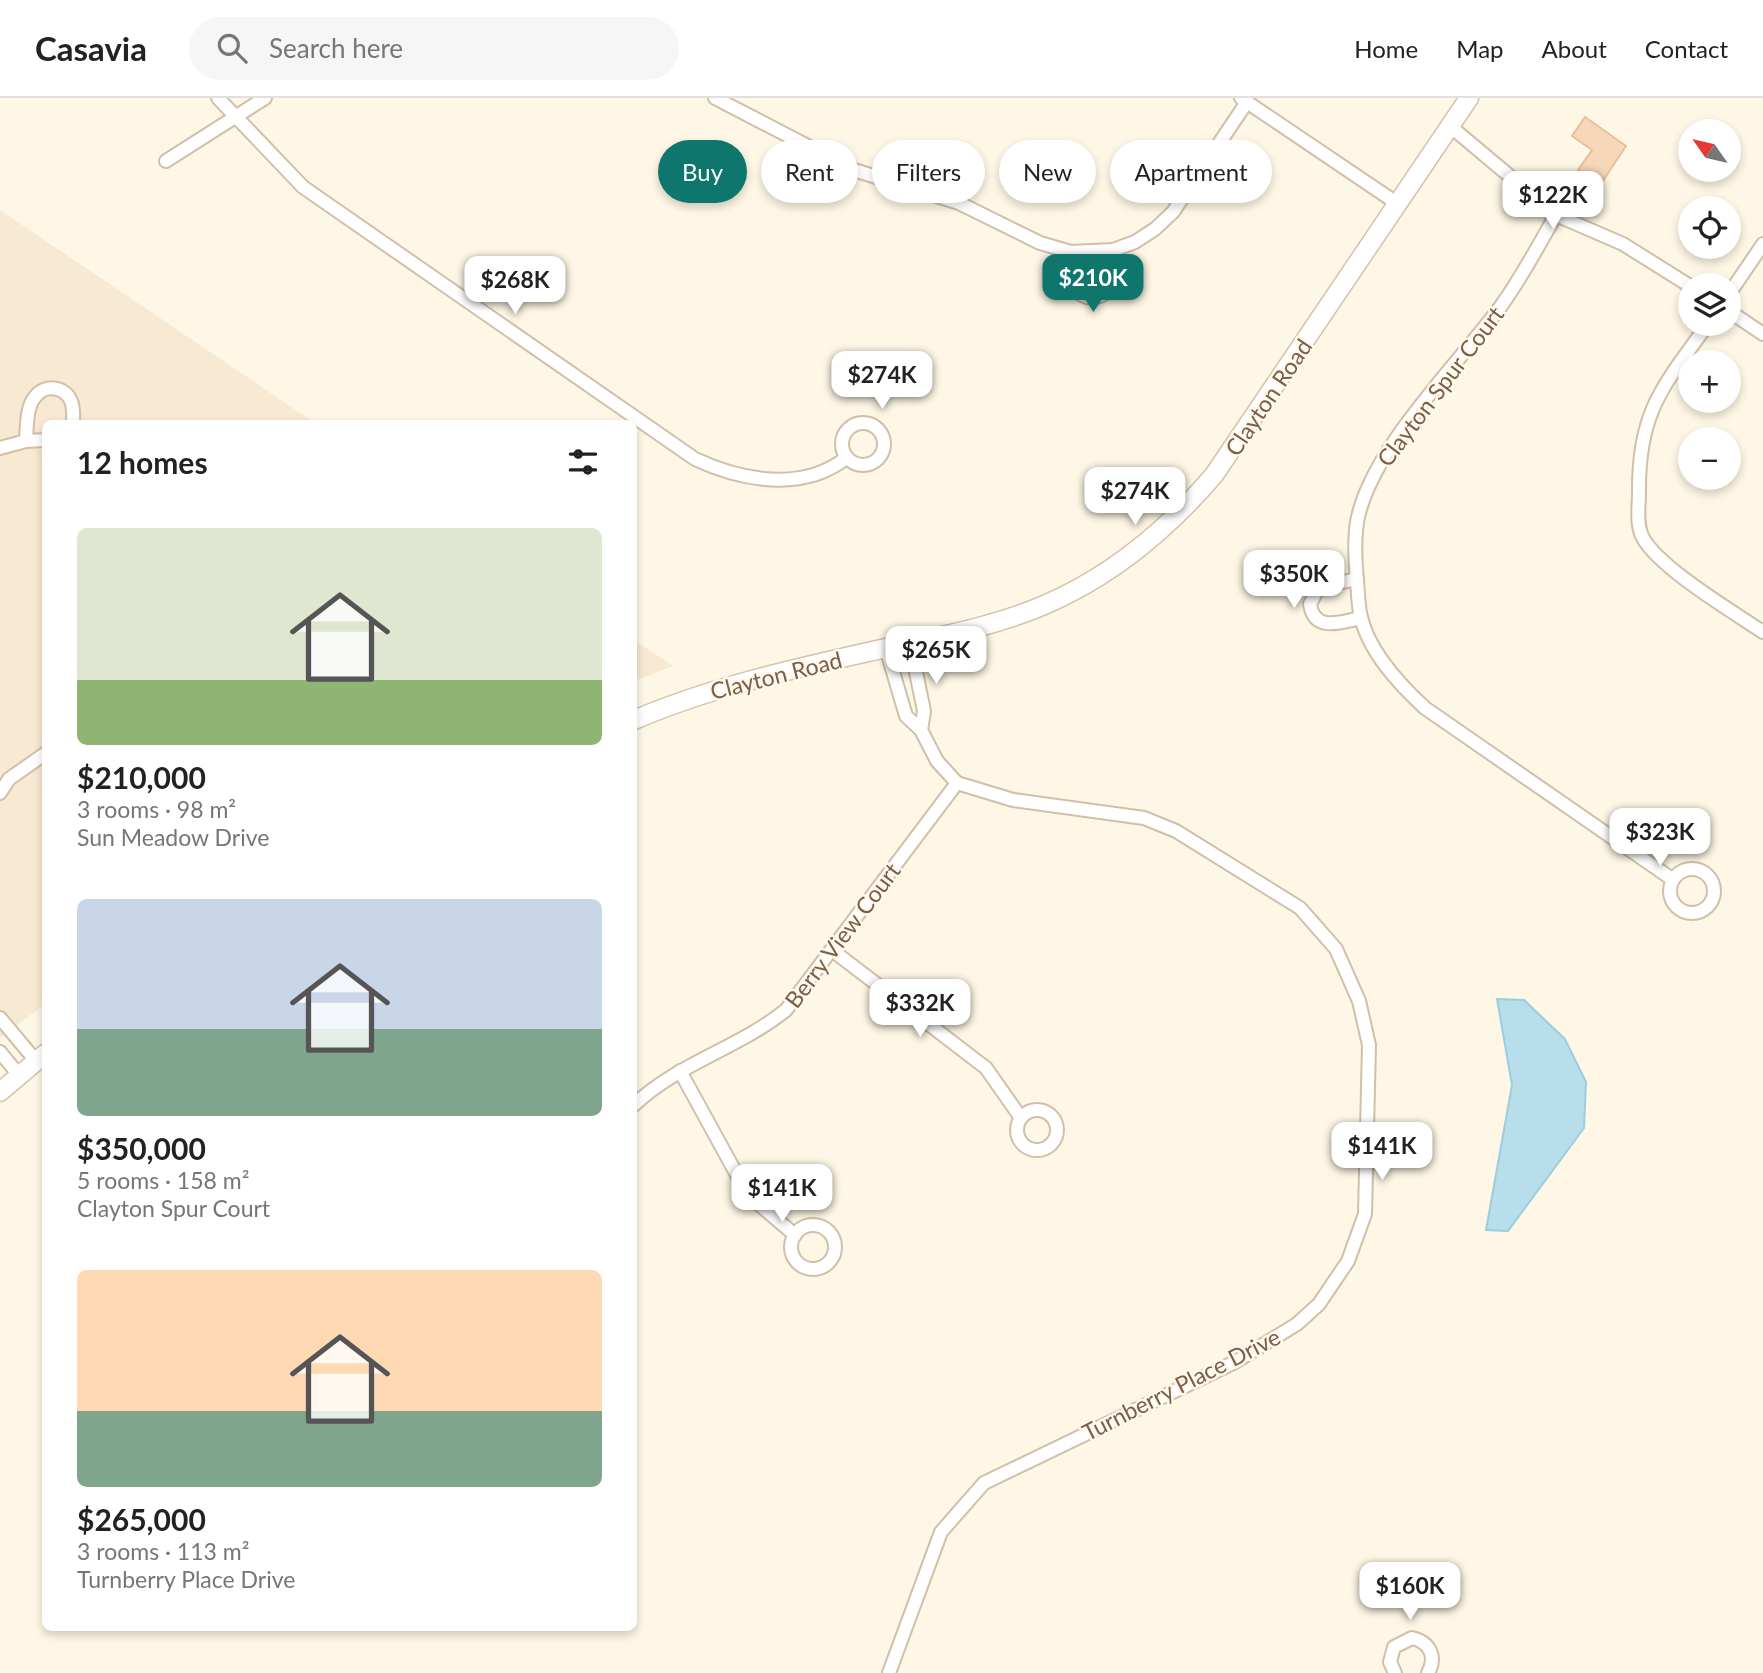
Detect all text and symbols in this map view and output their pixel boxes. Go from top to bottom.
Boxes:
search box [189,17,679,80]
text: Casavia [35,28,147,68]
icon: search [213,29,251,67]
text: Search here [269,32,403,64]
text: Home [1354,34,1418,63]
text: Map [1456,34,1504,63]
text: About [1542,34,1607,63]
text: Contact [1645,34,1728,63]
north arrow [1678,119,1741,182]
map controls [1678,119,1741,490]
chip: Buy [658,140,747,203]
chip: Rent [761,140,858,203]
chip: Filters [872,140,985,203]
chip: New [999,140,1096,203]
chip: Apartment [1110,140,1272,203]
pin: $122K [1504,172,1602,231]
text: $122K [1518,180,1588,208]
button: locate [1678,196,1741,259]
pin: $210K [1044,254,1142,314]
pin: $268K [466,256,564,316]
text: $210K [1058,263,1128,291]
text: $268K [480,265,550,293]
button: layers [1678,273,1741,336]
street label: Clayton Spur Court [1371,300,1510,472]
street label: Clayton Road [1219,333,1317,461]
button: + [1678,350,1741,413]
pin: $274K [833,352,931,411]
text: $274K [847,360,917,388]
button: − [1678,427,1741,490]
icon: filters [564,443,602,481]
text: 12 homes [77,444,208,480]
pin: $274K [1086,468,1184,527]
text: $274K [1100,476,1170,504]
pin: $350K [1245,550,1343,610]
text: $350K [1259,559,1329,587]
icon: home [277,574,403,700]
pin: $265K [887,626,985,686]
text: $265K [901,635,971,663]
street label: Clayton Road [707,645,845,705]
text: $210,000 [77,759,206,795]
text: 3 rooms · 98 m² [77,795,236,823]
pin: $323K [1611,808,1709,868]
text: $323K [1625,817,1695,845]
text: Sun Meadow Drive [77,823,269,851]
street label: Berry View Court [778,856,906,1013]
icon: home [277,945,403,1071]
pin: $332K [871,979,969,1039]
text: $332K [885,988,955,1016]
pin: $141K [1333,1122,1431,1182]
text: $350,000 [77,1130,206,1166]
text: $141K [1347,1131,1417,1159]
pin: $141K [733,1164,831,1224]
text: 5 rooms · 158 m² [77,1166,249,1194]
text: $141K [747,1173,817,1201]
text: Clayton Spur Court [77,1194,270,1222]
icon: home [277,1316,403,1442]
street label: Turnberry Place Drive [1077,1322,1285,1446]
text: $265,000 [77,1501,206,1537]
text: 3 rooms · 113 m² [77,1537,249,1565]
pin: $160K [1361,1562,1459,1622]
text: Turnberry Place Drive [77,1565,295,1593]
text: $160K [1375,1571,1445,1599]

